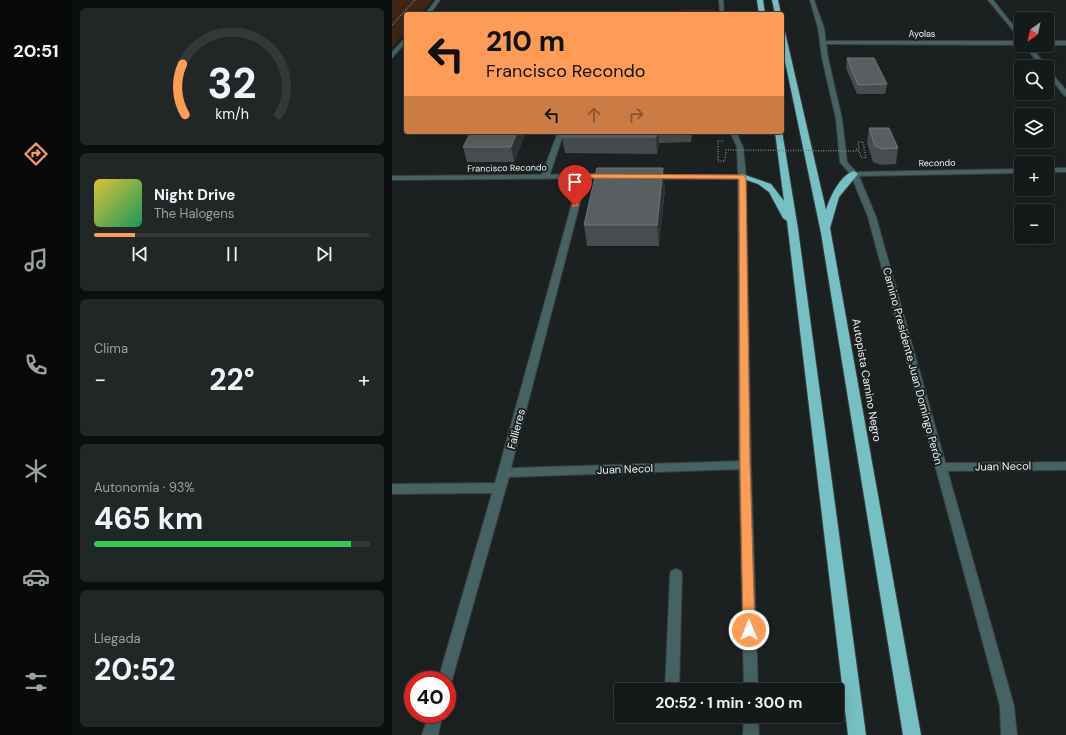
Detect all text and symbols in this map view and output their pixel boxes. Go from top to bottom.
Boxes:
north arrow [1014,12,1054,52]
map controls [1014,12,1054,244]
text: 210 m [486,23,565,60]
icon: left [420,28,472,80]
street label: Ayolas [909,28,936,40]
text: 20:51 [13,39,59,63]
text: 32 [207,57,257,111]
text: Francisco Recondo [486,59,645,83]
button: search [1014,60,1054,100]
text: km/h [215,104,249,122]
icon: left [541,104,563,126]
icon: ahead [583,104,605,126]
icon: right [625,104,647,126]
button: layers [1014,108,1054,148]
icon: directions [22,140,50,168]
button: + [1014,156,1054,196]
street label: Recondo [918,157,956,169]
street label: Francisco Recondo [467,161,547,175]
pin [558,165,592,206]
icon: arrive [564,171,586,193]
text: Night Drive [154,185,235,205]
button: − [1014,204,1054,244]
text: The Halogens [154,205,234,222]
icon: previous [129,243,151,265]
icon: pause [221,243,243,265]
icon: next [313,243,335,265]
icon: music [22,246,50,274]
street label: Camino Presidente Juan Domingo Perón [880,266,946,466]
street label: Autopista Camino Negro [849,317,885,443]
text: Clima [94,340,128,357]
icon: phone [22,351,50,379]
text: 22° [209,360,255,399]
text: − [94,365,106,394]
text: + [358,365,370,394]
street label: Fallieres [504,407,528,451]
icon: climate [22,457,50,485]
street label: Juan Necol [975,459,1031,473]
street label: Juan Necol [597,461,653,477]
text: Autonomía · 93% [94,479,194,496]
text: 465 km [94,499,203,538]
icon: car [22,563,50,591]
position arrow [728,609,770,651]
text: Llegada [94,630,141,647]
text: 20:52 [94,650,176,689]
icon: filters [22,668,50,696]
speed limit sign: 40 [404,671,456,723]
text: 20:52 · 1 min · 300 m [656,693,802,713]

